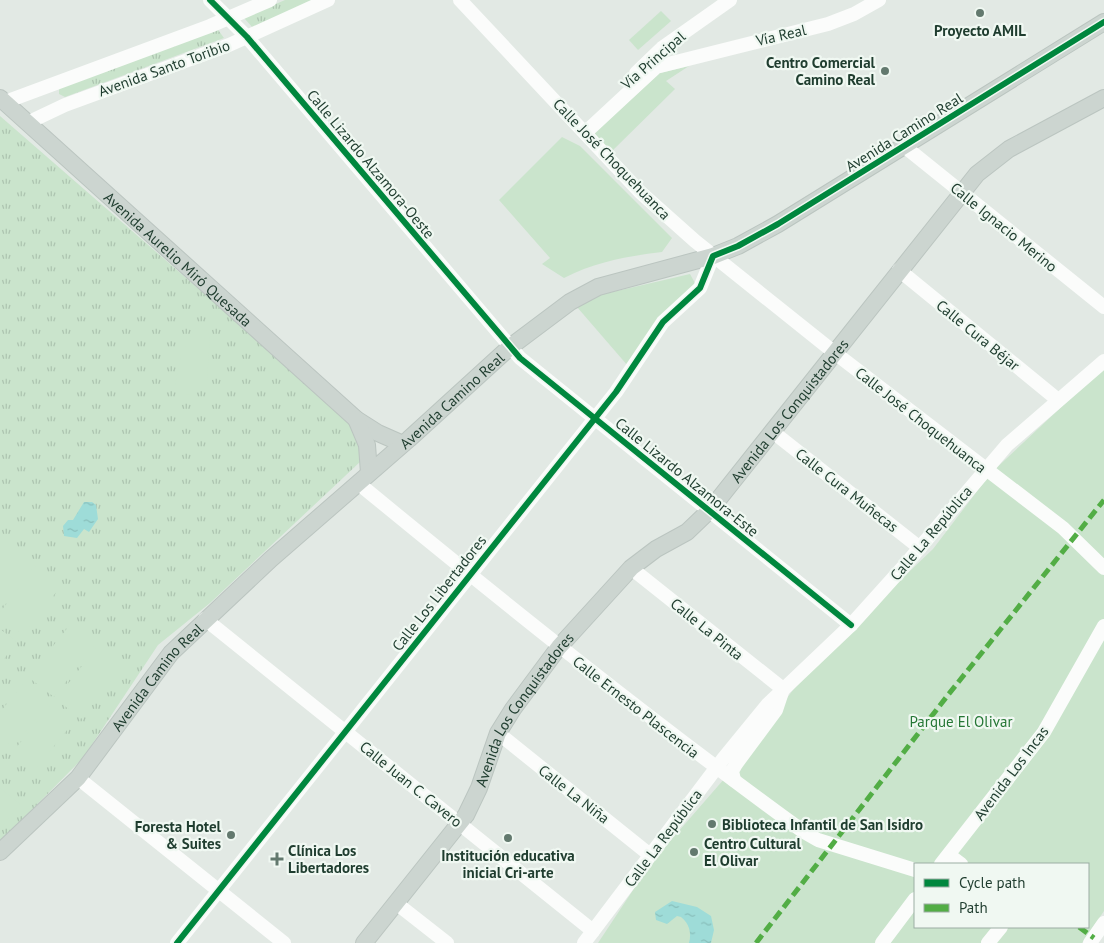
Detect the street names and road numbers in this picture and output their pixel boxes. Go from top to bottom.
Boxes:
street label: Vía Real [753,20,809,50]
street label: Vía Principal [616,26,690,94]
street label: Avenida Santo Toribio [96,35,232,101]
street label: Calle Lizardo Alzamora-Oeste [303,86,439,242]
street label: Avenida Camino Real [842,88,967,176]
street label: Calle José Choquehuanca [549,94,675,224]
street label: Calle Ignacio Merino [947,178,1061,276]
street label: Avenida Aurelio Miró Quesada [100,187,256,330]
street label: Calle Cura Béjar [932,296,1024,374]
street label: Avenida Los Conquistadores [726,335,852,486]
street label: Avenida Camino Real [395,347,508,453]
street label: Calle José Choquehuanca [852,363,990,477]
street label: Calle Lizardo Alzamora-Este [611,413,763,541]
street label: Calle Cura Muñecas [792,444,902,536]
street label: Calle La República [886,482,976,584]
street label: Calle Los Libertadores [388,531,490,655]
street label: Calle La Pinta [667,594,747,664]
street label: Avenida Camino Real [107,618,207,735]
street label: Avenida Los Conquistadores [471,628,577,789]
street label: Calle Ernesto Plascencia [569,652,703,762]
street label: Avenida Los Incas [969,722,1053,824]
street label: Calle Juan C. Cavero [356,737,466,831]
street label: Calle La Niña [535,760,613,828]
street label: Calle La República [620,785,706,891]

